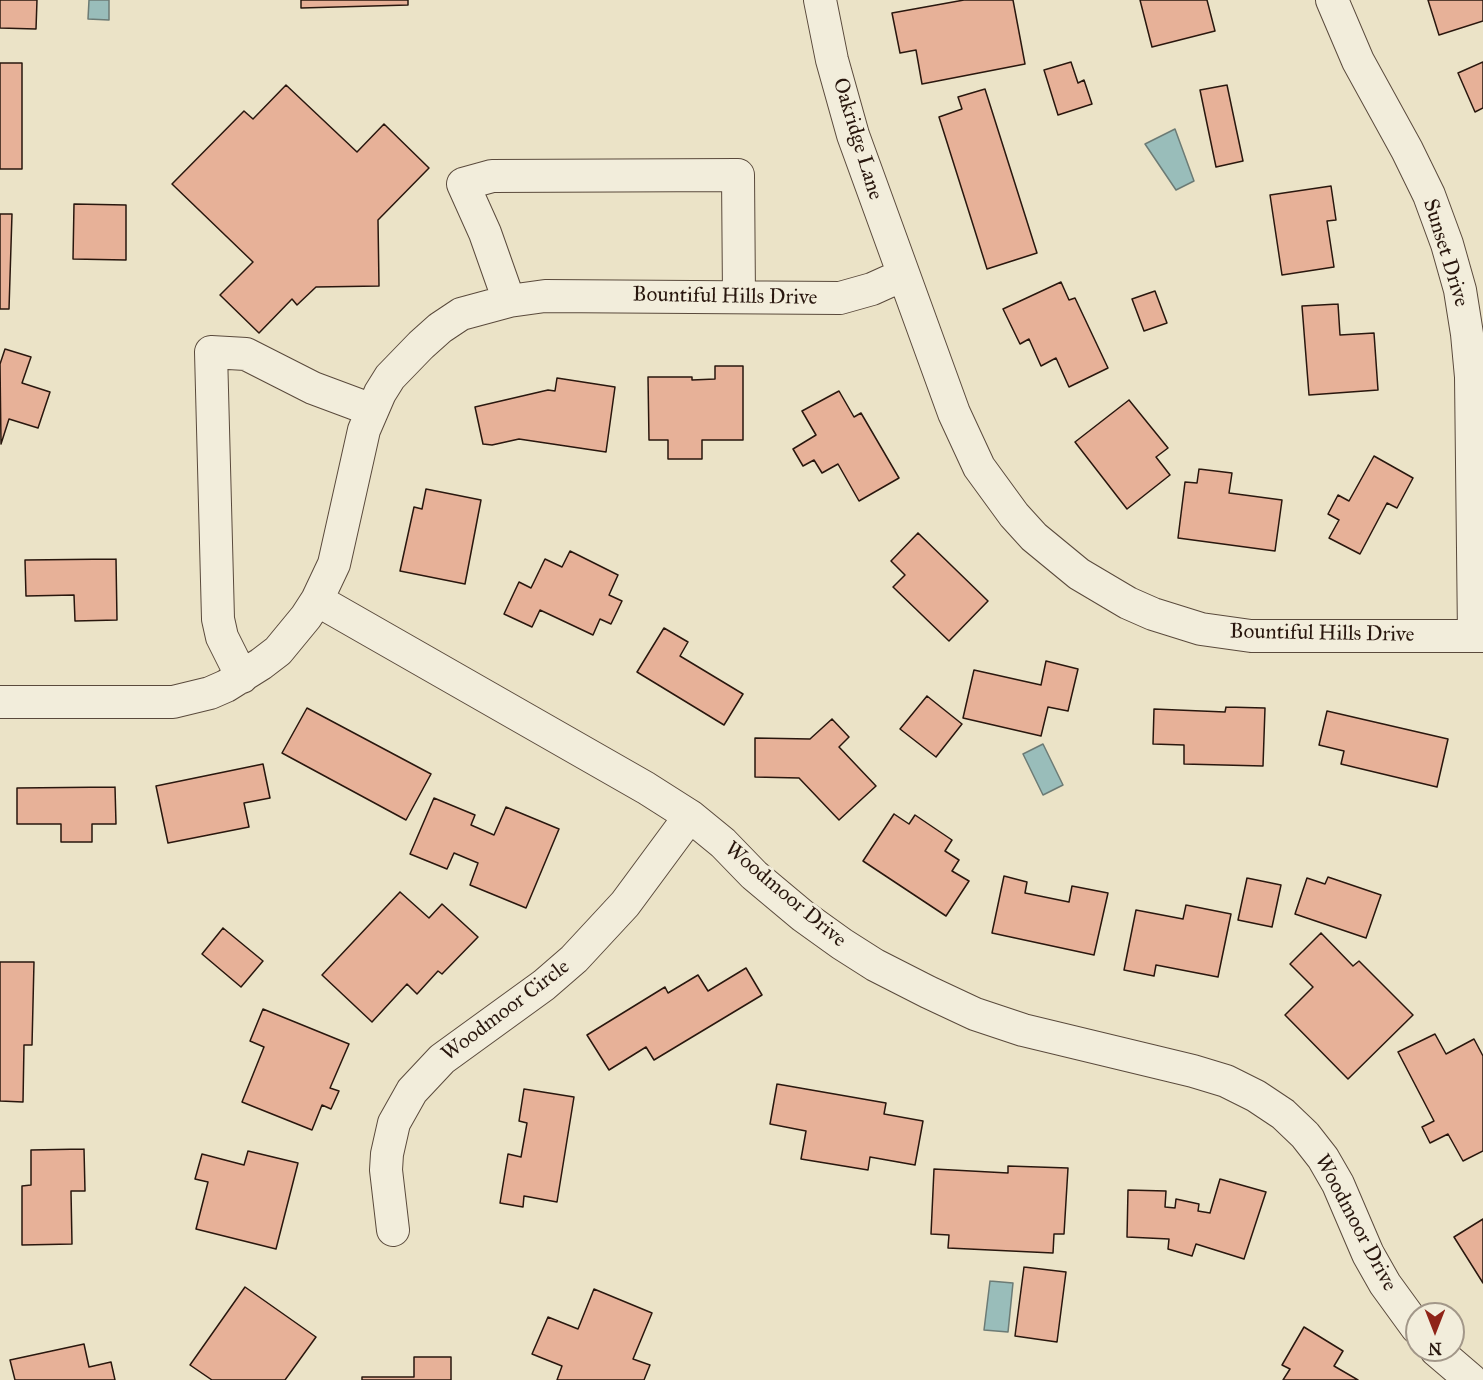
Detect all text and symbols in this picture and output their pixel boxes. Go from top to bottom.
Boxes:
street label: Oakridge Lane [826,75,888,203]
street label: Sunset Drive [1417,196,1473,310]
street label: Bountiful Hills Drive [632,283,818,311]
street label: Bountiful Hills Drive [1229,620,1415,648]
street label: Woodmoor Drive [719,837,851,953]
street label: Woodmoor Circle [437,955,575,1067]
street label: Woodmoor Drive [1308,1150,1402,1296]
north arrow [1405,1302,1465,1362]
text: N [1428,1339,1442,1358]

